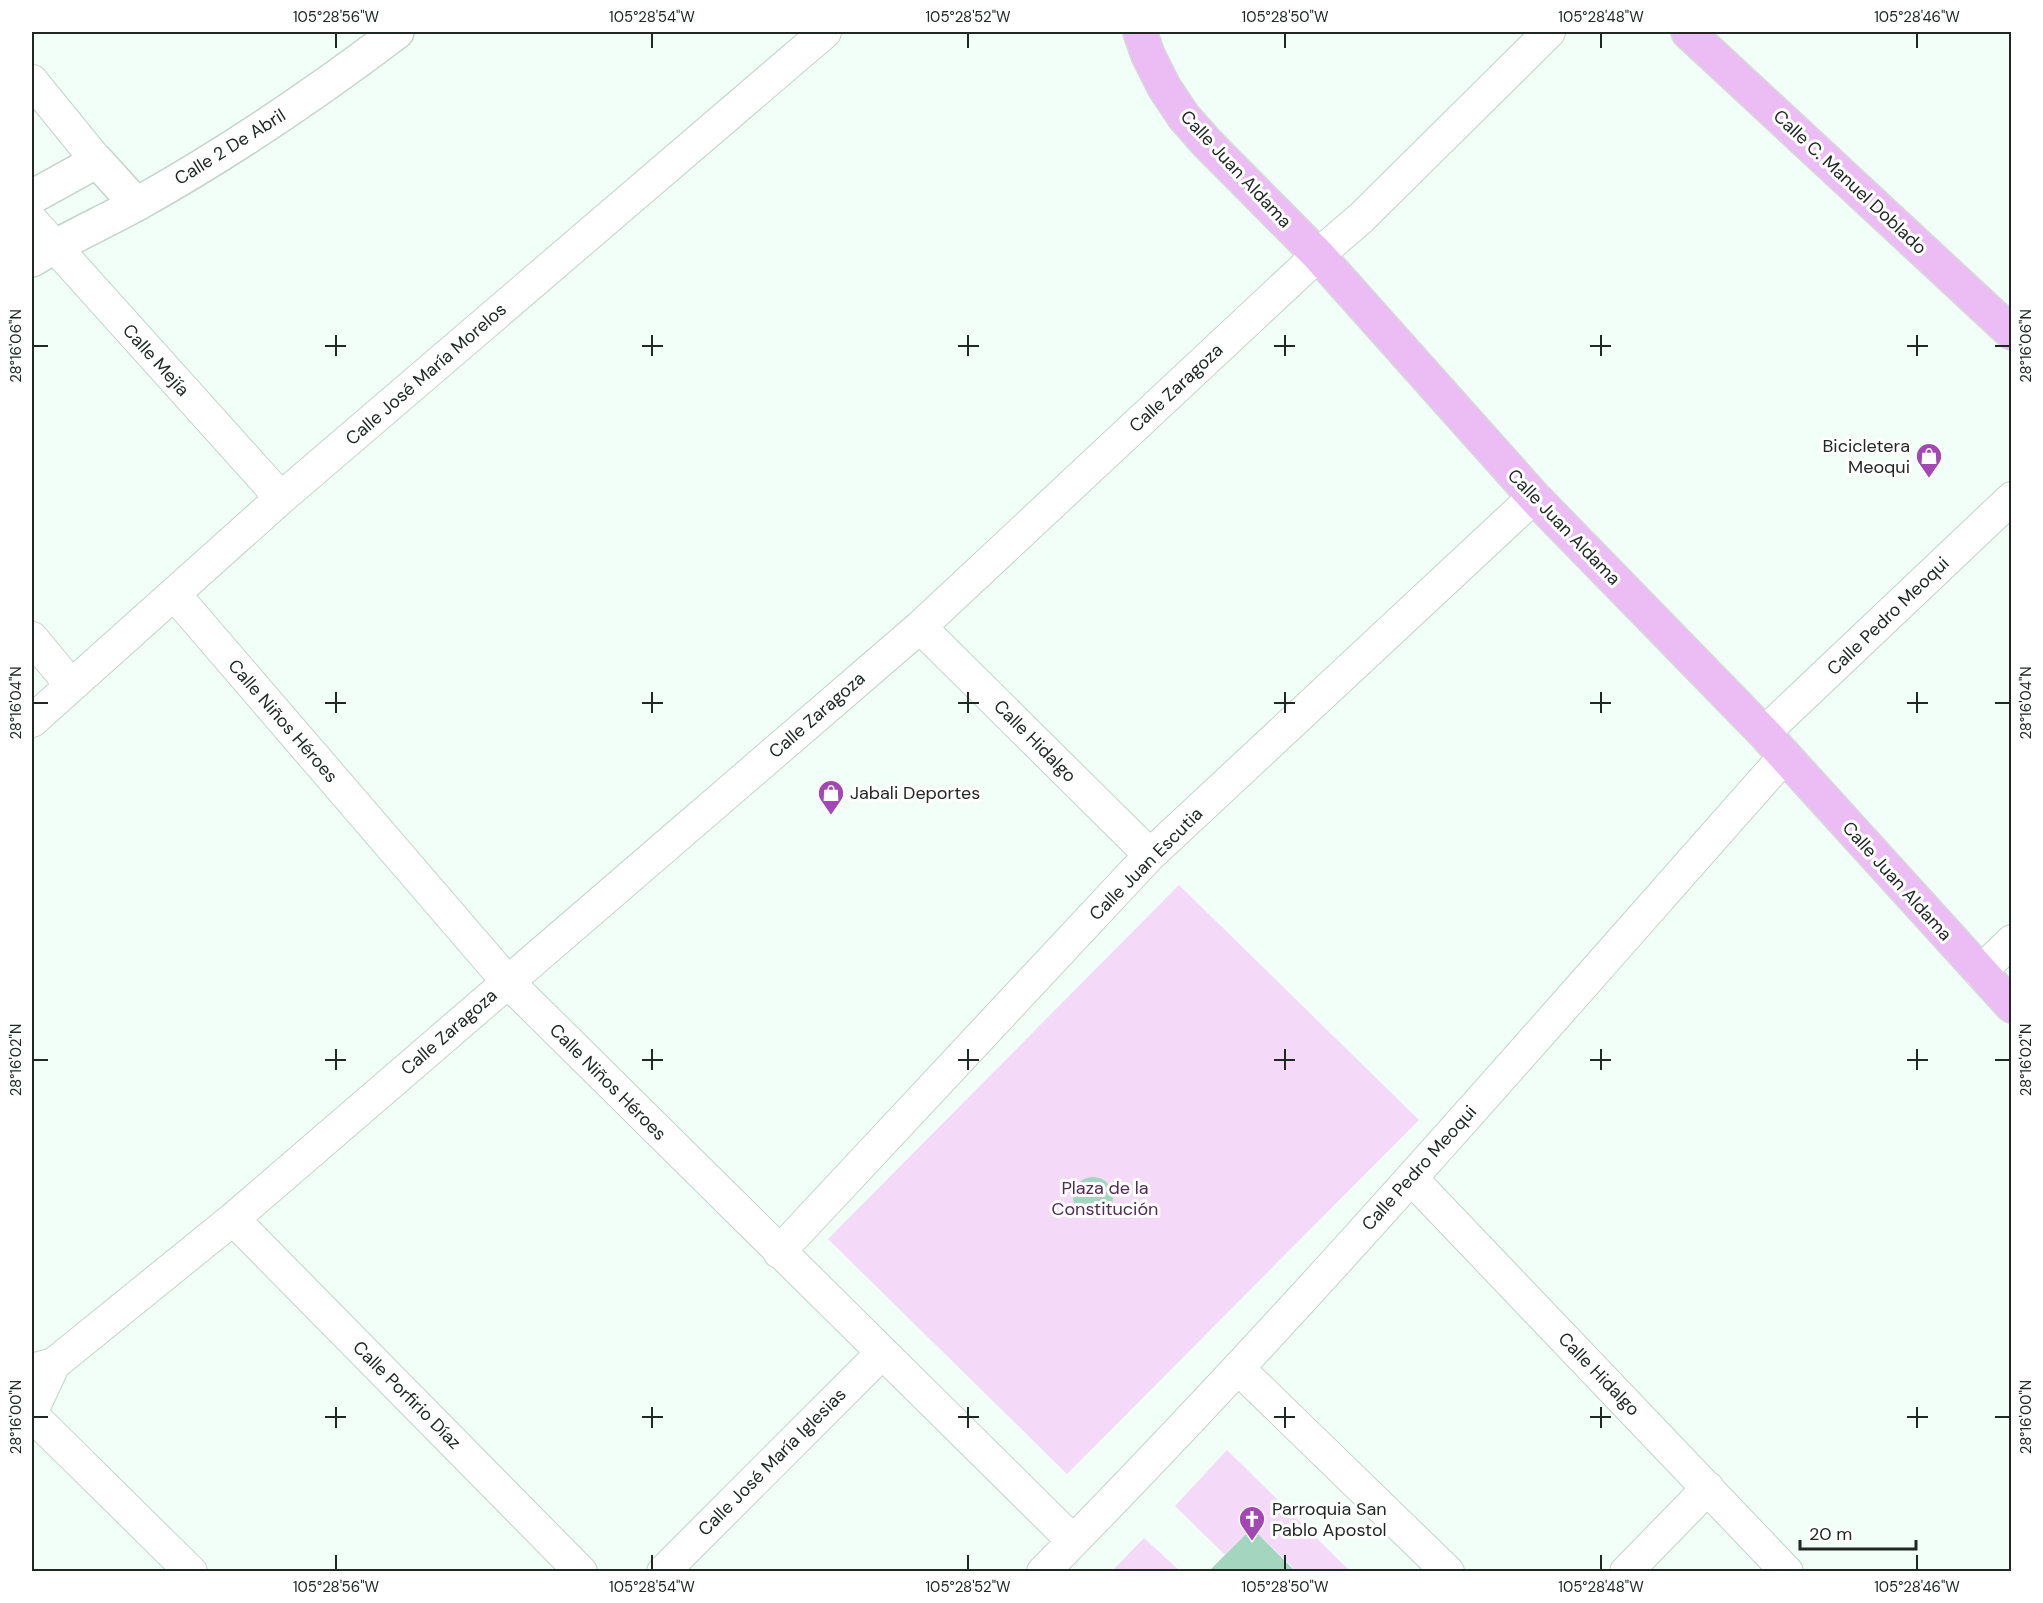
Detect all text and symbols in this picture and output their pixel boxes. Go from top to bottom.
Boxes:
text: 105°28'56"W [293,7,380,27]
text: 105°28'54"W [609,7,695,27]
text: 105°28'52"W [925,7,1011,27]
text: 105°28'50"W [1242,7,1329,27]
text: 105°28'48"W [1558,7,1644,27]
text: 105°28'46"W [1874,7,1960,27]
street label: Calle 2 De Abril [170,103,290,191]
street label: Calle C. Manuel Doblado [1768,104,1932,260]
street label: Calle Juan Aldama [1175,105,1297,233]
street label: Calle José María Morelos [340,297,512,451]
text: 28°16'06"N [6,309,26,383]
text: 28°16'06"N [2016,309,2036,383]
street label: Calle Mejía [117,319,195,401]
street label: Calle Zaragoza [1124,338,1228,438]
place label: Bicicletera Meoqui [1823,434,1910,479]
shop icon: Bicicletera Meoqui [1914,441,1944,479]
street label: Calle Juan Aldama [1502,464,1626,590]
street label: Calle Pedro Meoqui [1822,551,1954,681]
street label: Calle Niños Héroes [223,654,343,788]
text: 28°16'04"N [6,666,26,740]
text: 28°16'04"N [2016,666,2036,740]
street label: Calle Zaragoza [764,667,870,763]
street label: Calle Hidalgo [988,694,1082,788]
shop icon: Jabali Deportes [816,778,846,816]
place label: Jabali Deportes [850,781,980,805]
street label: Calle Juan Escutia [1084,802,1208,926]
street label: Calle Juan Aldama [1837,816,1957,946]
street label: Calle Zaragoza [396,984,502,1080]
street label: Calle Niños Héroes [544,1018,672,1146]
text: 28°16'02"N [6,1024,26,1096]
text: 28°16'02"N [2016,1024,2036,1096]
street label: Calle Pedro Meoqui [1356,1100,1482,1236]
park label: Plaza de la Constitución [1052,1176,1158,1221]
street label: Calle Hidalgo [1553,1327,1645,1421]
street label: Calle Porfirio Díaz [348,1336,466,1454]
text: 28°16'00"N [6,1380,26,1454]
text: 28°16'00"N [2016,1380,2036,1454]
street label: Calle José María Iglesias [693,1383,851,1541]
place label: Parroquia San Pablo Apostol [1272,1497,1387,1542]
church icon: Parroquia San Pablo Apostol [1237,1504,1267,1542]
scale bar [1800,1513,1916,1551]
text: 20 m [1809,1522,1852,1546]
text: 105°28'56"W [293,1577,380,1597]
text: 105°28'54"W [609,1577,695,1597]
text: 105°28'52"W [925,1577,1011,1597]
text: 105°28'50"W [1242,1577,1329,1597]
text: 105°28'48"W [1558,1577,1644,1597]
text: 105°28'46"W [1874,1577,1960,1597]

